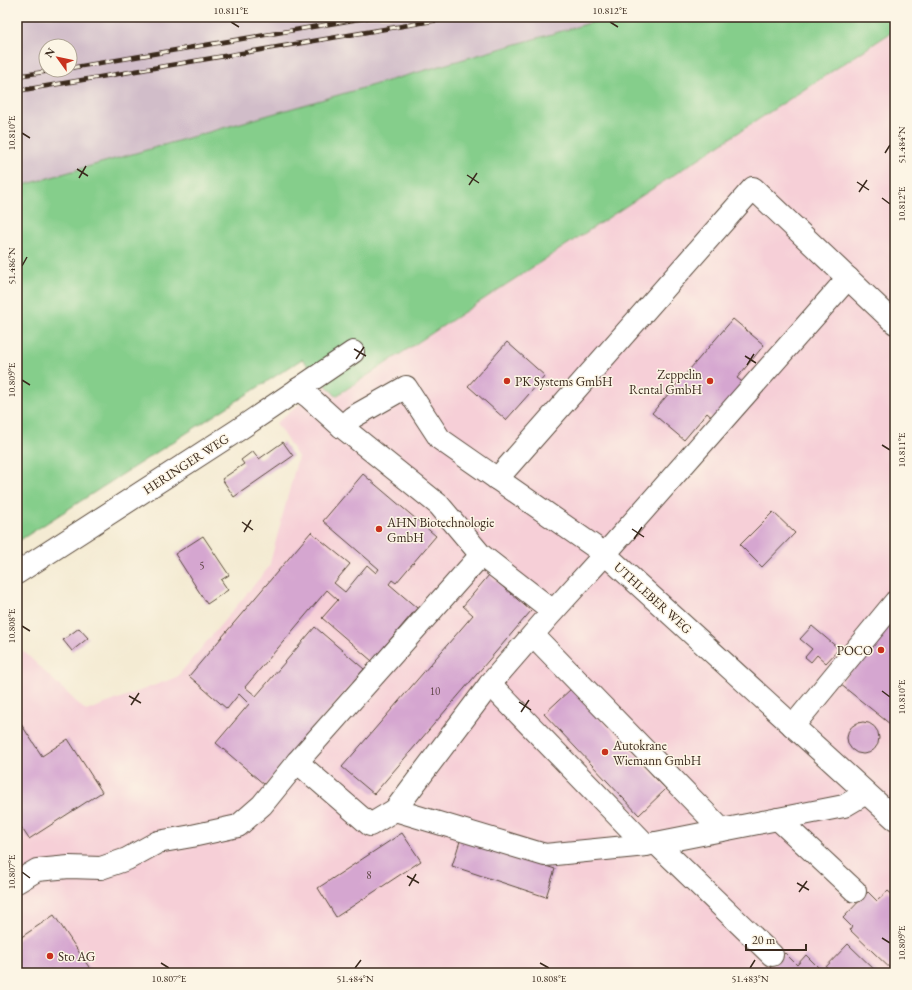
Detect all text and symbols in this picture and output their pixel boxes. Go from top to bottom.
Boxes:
text: 10.811°E [214,4,249,17]
text: 10.812°E [593,4,628,17]
north arrow [38,38,78,78]
text: N [41,45,58,60]
text: 10.810°E [5,115,18,150]
text: 51.484°N [895,126,908,164]
text: 10.812°E [895,186,908,221]
text: 51.486°N [5,247,18,285]
text: 10.809°E [5,362,18,397]
place label: Zeppelin Rental GmbH [629,366,702,398]
place label: PK Systems GmbH [515,373,613,390]
marker: PK Systems GmbH [502,376,512,386]
marker: Zeppelin Rental GmbH [705,376,715,386]
street label: HERINGER WEG [140,430,233,498]
text: 10.811°E [895,432,908,467]
place label: AHN Biotechnologie GmbH [386,514,494,546]
marker: AHN Biotechnologie GmbH [374,524,384,534]
house number: 5 [199,558,205,572]
street label: UTHLEBER WEG [610,558,696,638]
text: 10.808°E [5,608,18,643]
place label: POCO [837,642,873,659]
marker: POCO [876,645,886,655]
text: 10.810°E [895,679,908,714]
house number: 10 [430,684,440,698]
place label: Autokrane Wiemann GmbH [612,737,702,769]
marker: Autokrane Wiemann GmbH [600,747,610,757]
text: 10.807°E [5,854,18,889]
house number: 8 [366,868,372,882]
text: 10.809°E [895,925,908,960]
scale bar [746,926,806,952]
text: 20 m [752,932,776,948]
place label: Sto AG [58,948,96,965]
marker: Sto AG [45,951,55,961]
text: 10.807°E [152,972,187,985]
text: 51.484°N [336,972,374,985]
text: 10.808°E [532,972,567,985]
text: 51.483°N [731,972,769,985]

